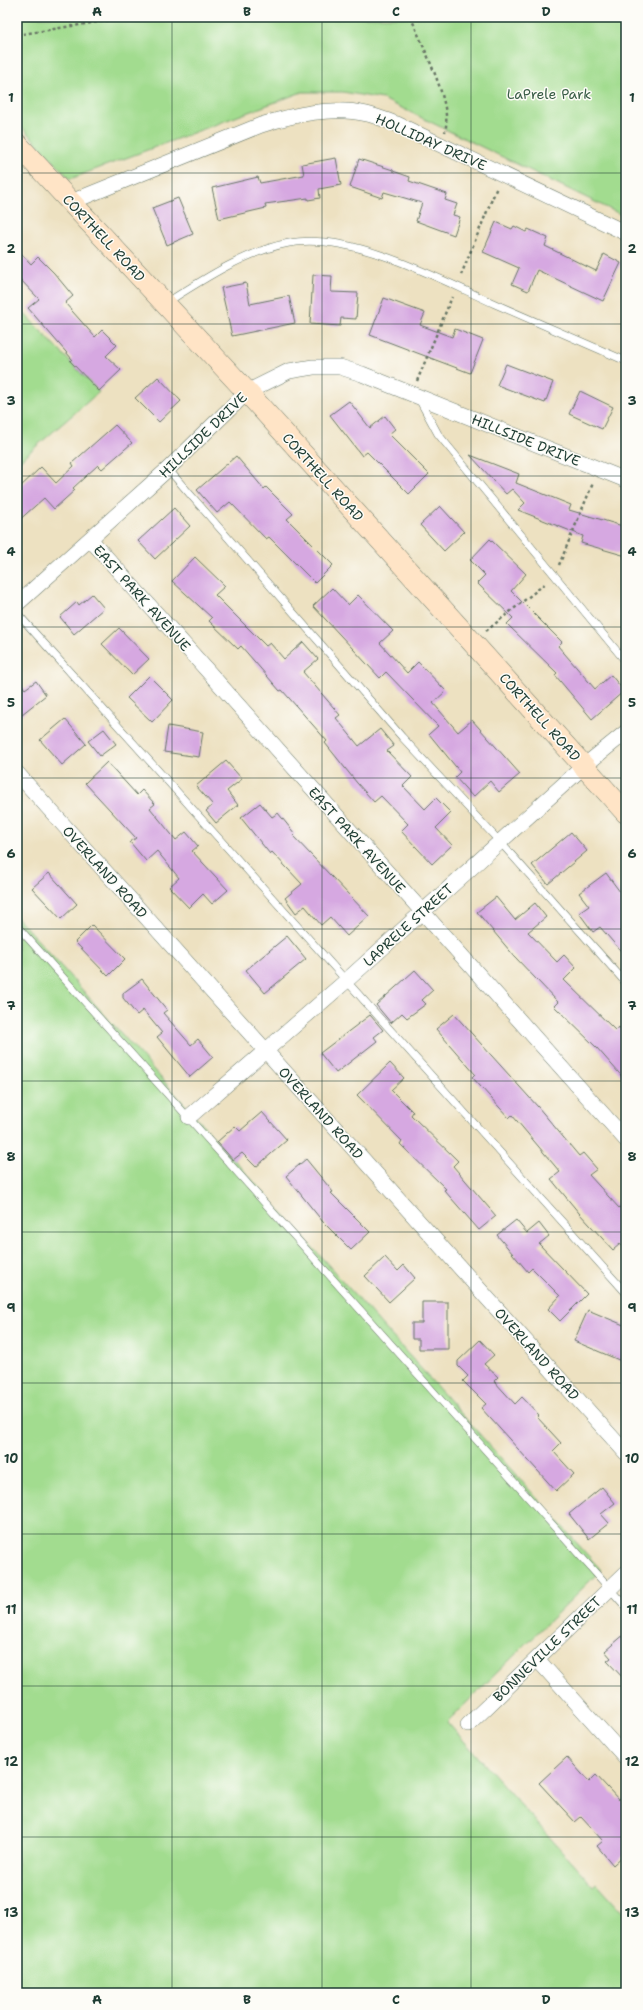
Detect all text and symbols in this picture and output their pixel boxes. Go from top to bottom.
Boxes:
text: A [92,3,102,20]
text: B [243,3,251,20]
text: C [392,3,400,20]
text: D [541,3,551,20]
park label: LaPrele Park [507,85,591,103]
text: 1 [8,89,14,106]
text: 1 [629,89,635,106]
street label: HOLLIDAY DRIVE [373,109,490,175]
street label: CORTHELL ROAD [59,191,149,285]
text: 2 [6,240,16,257]
text: 2 [627,240,637,257]
street label: HILLSIDE DRIVE [155,388,251,482]
text: 3 [6,392,16,409]
text: 3 [627,392,637,409]
street label: HILLSIDE DRIVE [469,410,583,470]
street label: CORTHELL ROAD [278,429,368,525]
street label: EAST PARK AVENUE [89,541,195,655]
text: 4 [6,543,16,560]
text: 4 [627,543,637,560]
street label: CORTHELL ROAD [495,669,585,765]
text: 5 [7,694,15,711]
text: 5 [628,694,636,711]
street label: EAST PARK AVENUE [304,783,410,897]
street label: OVERLAND ROAD [59,822,151,922]
text: 6 [6,845,16,862]
text: 6 [627,845,637,862]
street label: LAPRELE STREET [359,879,457,970]
text: 7 [6,997,16,1014]
text: 7 [627,997,637,1014]
street label: OVERLAND ROAD [275,1063,367,1163]
text: 8 [6,1148,16,1165]
text: 8 [627,1148,637,1165]
text: 9 [6,1299,16,1316]
text: 9 [627,1299,637,1316]
street label: OVERLAND ROAD [491,1304,583,1404]
text: 10 [4,1450,18,1467]
text: 10 [625,1450,639,1467]
street label: BONNEVILLE STREET [489,1592,605,1706]
text: 11 [5,1601,17,1618]
text: 11 [626,1601,638,1618]
text: 12 [4,1753,18,1770]
text: 12 [625,1753,639,1770]
text: 13 [4,1904,18,1921]
text: 13 [625,1904,639,1921]
text: A [92,1991,102,2008]
text: B [243,1991,251,2008]
text: C [392,1991,400,2008]
text: D [541,1991,551,2008]

